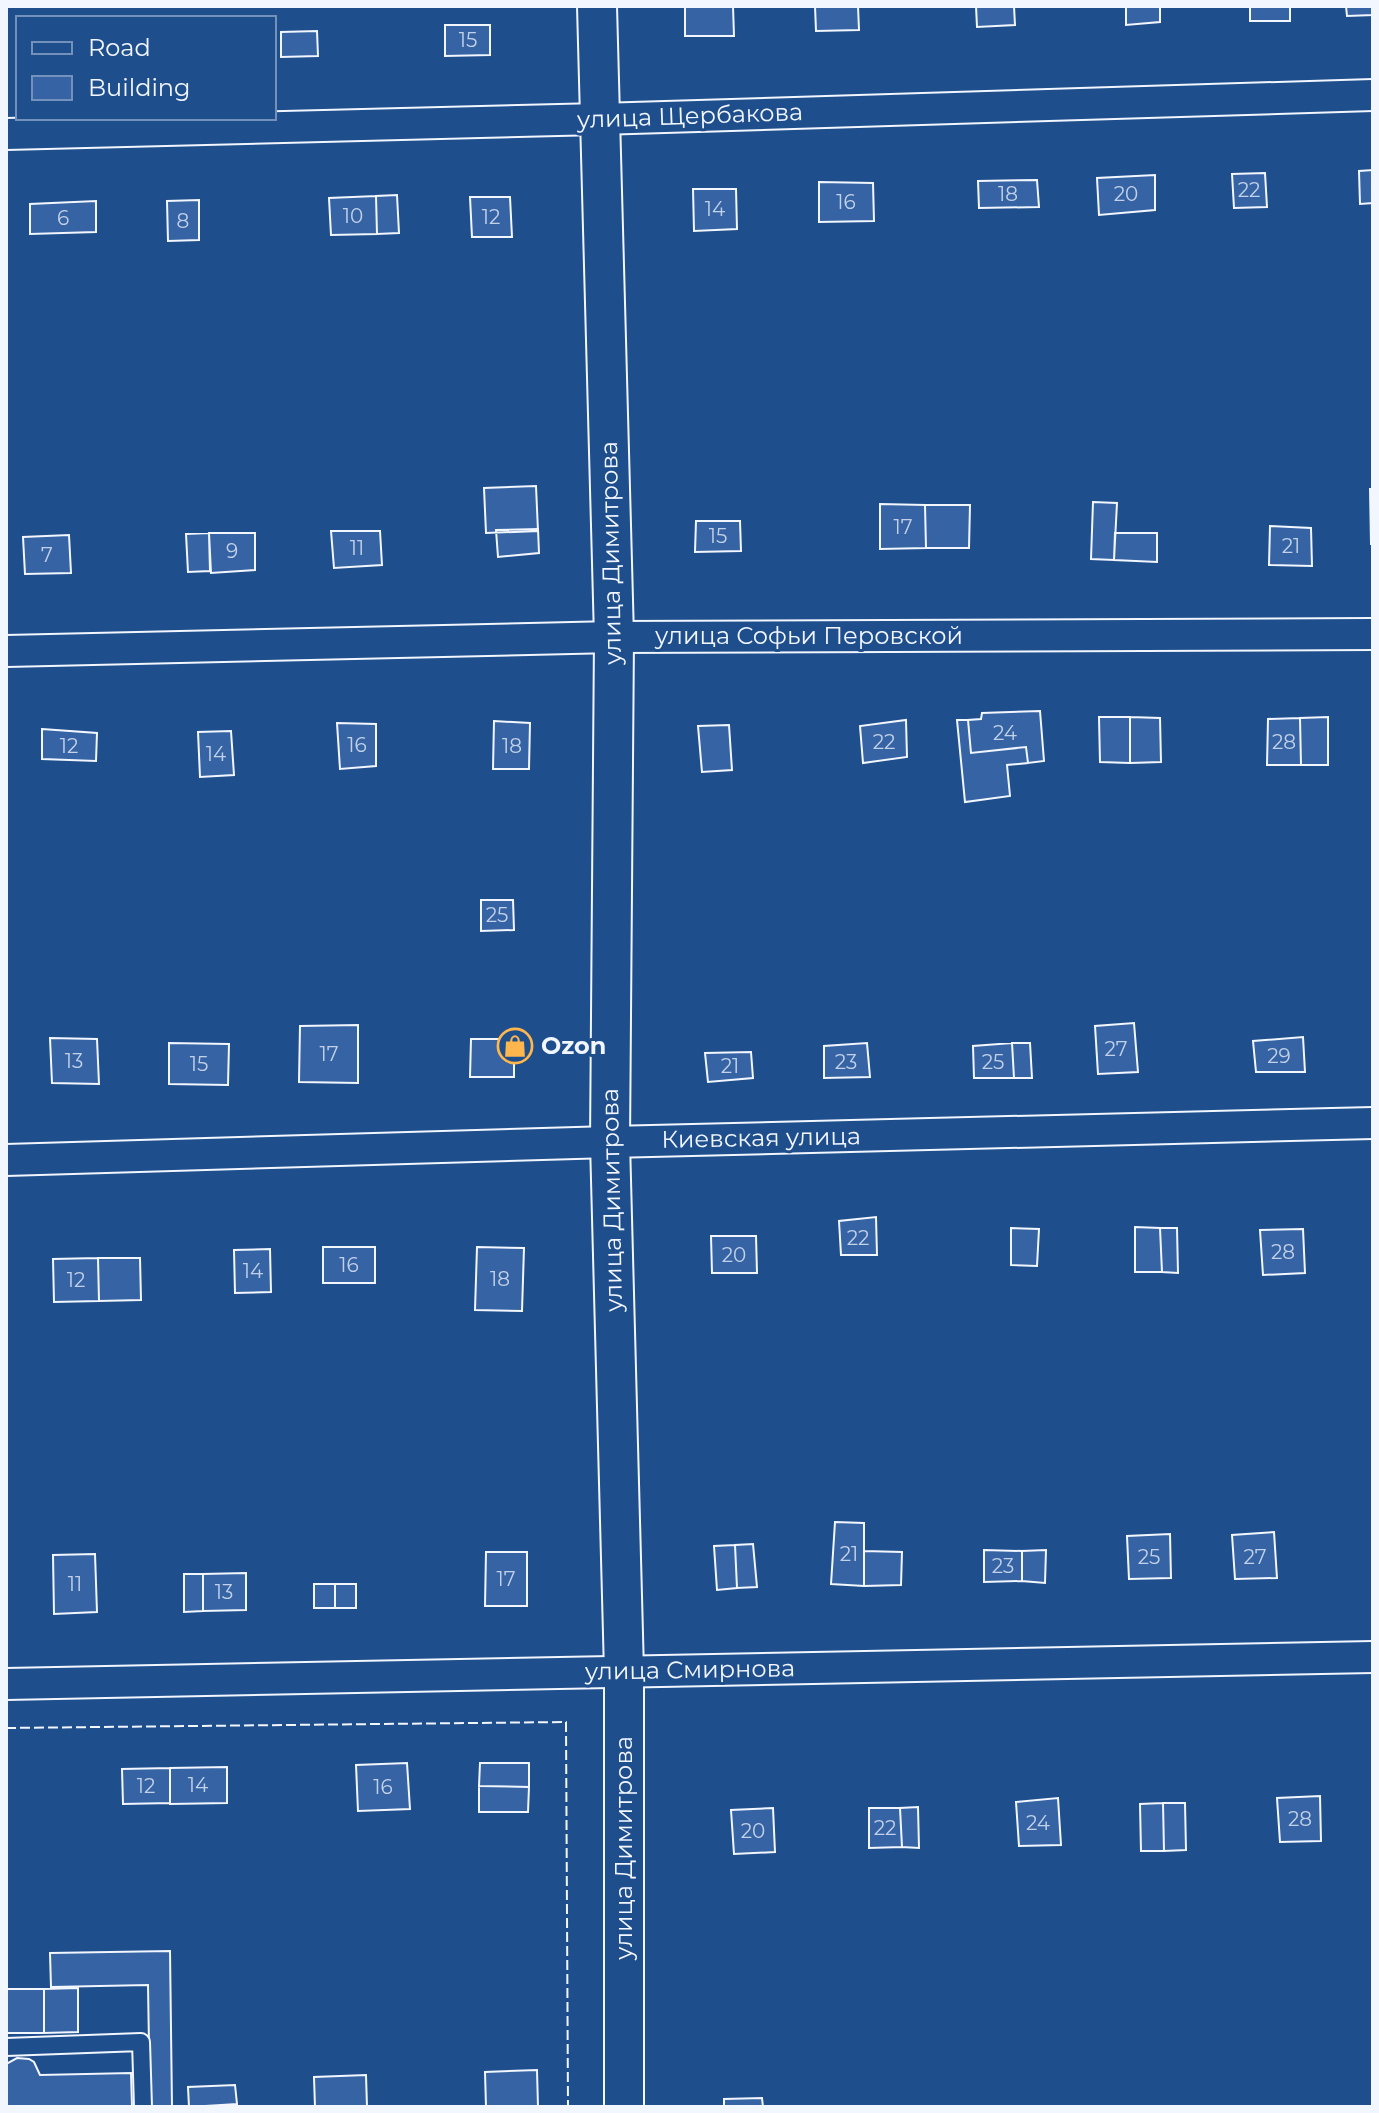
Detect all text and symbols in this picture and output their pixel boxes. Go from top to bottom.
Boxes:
legend [16,16,276,120]
house number: 15 [459,28,477,52]
text: Road [88,33,151,62]
text: Building [88,73,191,102]
street label: улица Щербакова [576,97,803,134]
house number: 22 [1238,178,1260,202]
house number: 18 [998,182,1018,206]
house number: 20 [1114,182,1138,206]
house number: 16 [836,190,856,214]
house number: 14 [705,197,725,221]
house number: 10 [343,204,363,228]
house number: 12 [482,205,500,229]
house number: 6 [57,206,69,230]
house number: 8 [177,209,189,233]
street label: улица Димитрова [594,441,627,666]
house number: 17 [894,515,913,539]
house number: 15 [709,524,727,548]
house number: 21 [1282,534,1300,558]
house number: 11 [350,536,364,560]
house number: 9 [226,539,238,563]
house number: 7 [41,543,53,567]
street label: улица Софьи Перовской [654,621,963,650]
house number: 24 [993,721,1017,745]
house number: 22 [873,730,895,754]
house number: 28 [1272,730,1296,754]
house number: 16 [347,733,367,757]
house number: 12 [60,734,78,758]
house number: 18 [502,734,522,758]
house number: 14 [206,742,226,766]
house number: 25 [486,903,508,927]
shop icon: Ozon [496,1027,534,1065]
place label: Ozon [541,1031,606,1060]
house number: 27 [1104,1037,1128,1061]
house number: 17 [320,1042,339,1066]
house number: 29 [1267,1044,1291,1068]
house number: 13 [65,1049,83,1073]
house number: 23 [835,1050,857,1074]
house number: 25 [982,1050,1004,1074]
house number: 15 [190,1052,208,1076]
house number: 21 [721,1054,739,1078]
street label: улица Димитрова [595,1088,628,1313]
street label: Киевская улица [661,1121,861,1154]
house number: 22 [847,1226,869,1250]
house number: 28 [1271,1240,1295,1264]
house number: 20 [722,1243,746,1267]
house number: 16 [339,1253,359,1277]
house number: 14 [243,1259,263,1283]
house number: 18 [490,1267,510,1291]
house number: 12 [67,1268,85,1292]
house number: 21 [840,1542,858,1566]
house number: 25 [1138,1545,1160,1569]
house number: 27 [1243,1545,1267,1569]
house number: 23 [992,1554,1014,1578]
house number: 17 [497,1567,516,1591]
house number: 11 [68,1572,82,1596]
house number: 13 [215,1580,233,1604]
street label: улица Смирнова [584,1653,795,1686]
street label: улица Димитрова [609,1736,638,1961]
house number: 14 [188,1773,208,1797]
house number: 12 [137,1774,155,1798]
house number: 16 [373,1775,393,1799]
house number: 28 [1288,1807,1312,1831]
house number: 24 [1026,1811,1050,1835]
house number: 22 [874,1816,896,1840]
house number: 20 [741,1819,765,1843]

